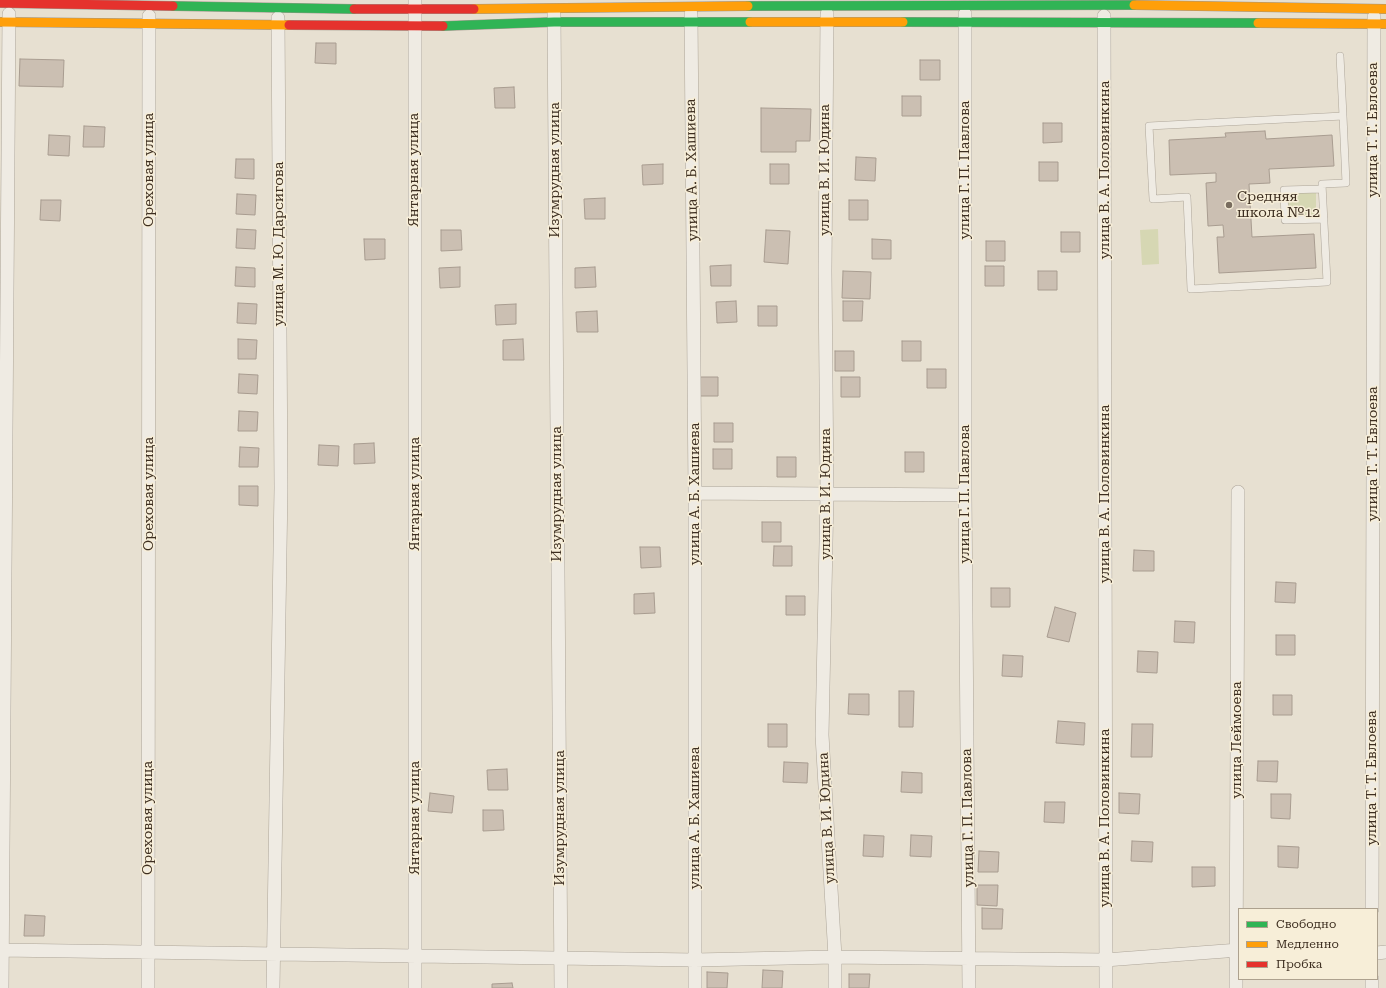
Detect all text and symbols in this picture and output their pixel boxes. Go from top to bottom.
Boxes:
street label: улица Т. Т. Евлоева [1365,63,1381,197]
street label: улица В. А. Половинкина [1097,81,1113,259]
street label: улица А. Б. Хашиева [682,99,702,241]
street label: улица Г. П. Павлова [957,101,973,239]
street label: Изумрудная улица [547,102,563,238]
street label: улица В. И. Юдина [817,104,833,236]
street label: Ореховая улица [141,113,157,227]
street label: Янтарная улица [406,113,422,227]
street label: улица М. Ю. Дарсигова [271,162,287,326]
place label: Средняя школа №12 [1237,189,1320,222]
marker: Средняя школа №12 [1224,200,1234,210]
street label: улица Т. Т. Евлоева [1365,387,1381,521]
street label: улица В. А. Половинкина [1097,405,1113,583]
street label: улица А. Б. Хашиева [687,423,703,565]
street label: улица Г. П. Павлова [957,425,973,563]
street label: Изумрудная улица [549,426,565,562]
street label: улица В. И. Юдина [818,428,834,560]
street label: Ореховая улица [141,437,157,551]
street label: Янтарная улица [407,437,423,551]
street label: улица Леймоева [1229,681,1245,799]
street label: улица Т. Т. Евлоева [1364,711,1380,845]
street label: улица В. А. Половинкина [1097,729,1113,907]
street label: улица А. Б. Хашиева [687,747,703,889]
street label: улица Г. П. Павлова [958,748,978,888]
street label: Изумрудная улица [552,750,568,886]
street label: улица В. И. Юдина [815,752,839,884]
street label: Ореховая улица [140,761,156,875]
street label: Янтарная улица [407,761,423,875]
legend [1238,908,1378,980]
text: Свободно [1276,917,1336,931]
text: Медленно [1276,937,1339,951]
text: Пробка [1276,957,1322,971]

